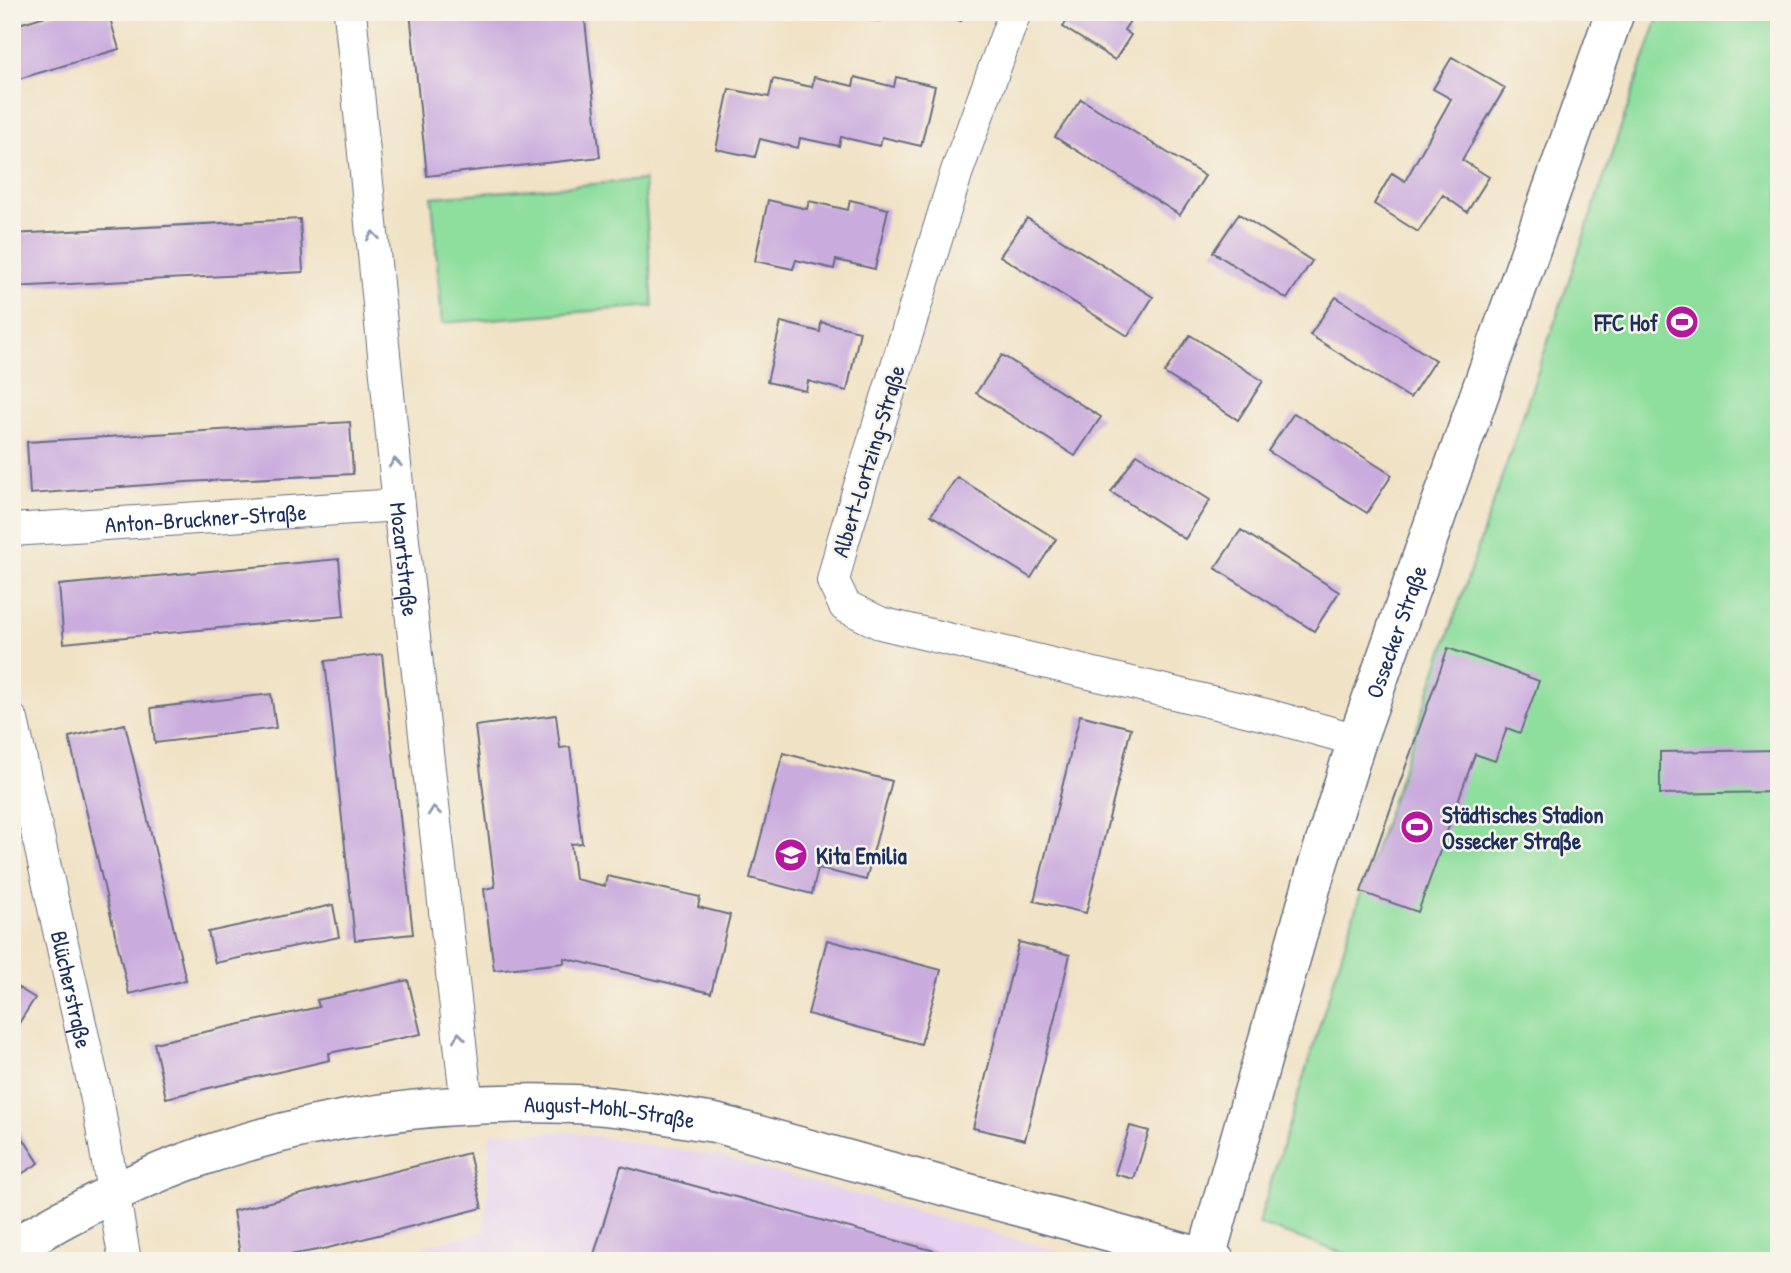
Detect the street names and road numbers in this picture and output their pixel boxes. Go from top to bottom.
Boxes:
street label: Albert-Lortzing-Straße [824,361,912,561]
street label: Anton-Bruckner-Straße [104,496,307,539]
street label: Mozartstraße [383,501,427,618]
street label: Ossecker Straße [1358,561,1433,702]
street label: Blücherstraße [44,928,101,1051]
street label: August-Mohl-Straße [524,1088,697,1135]

